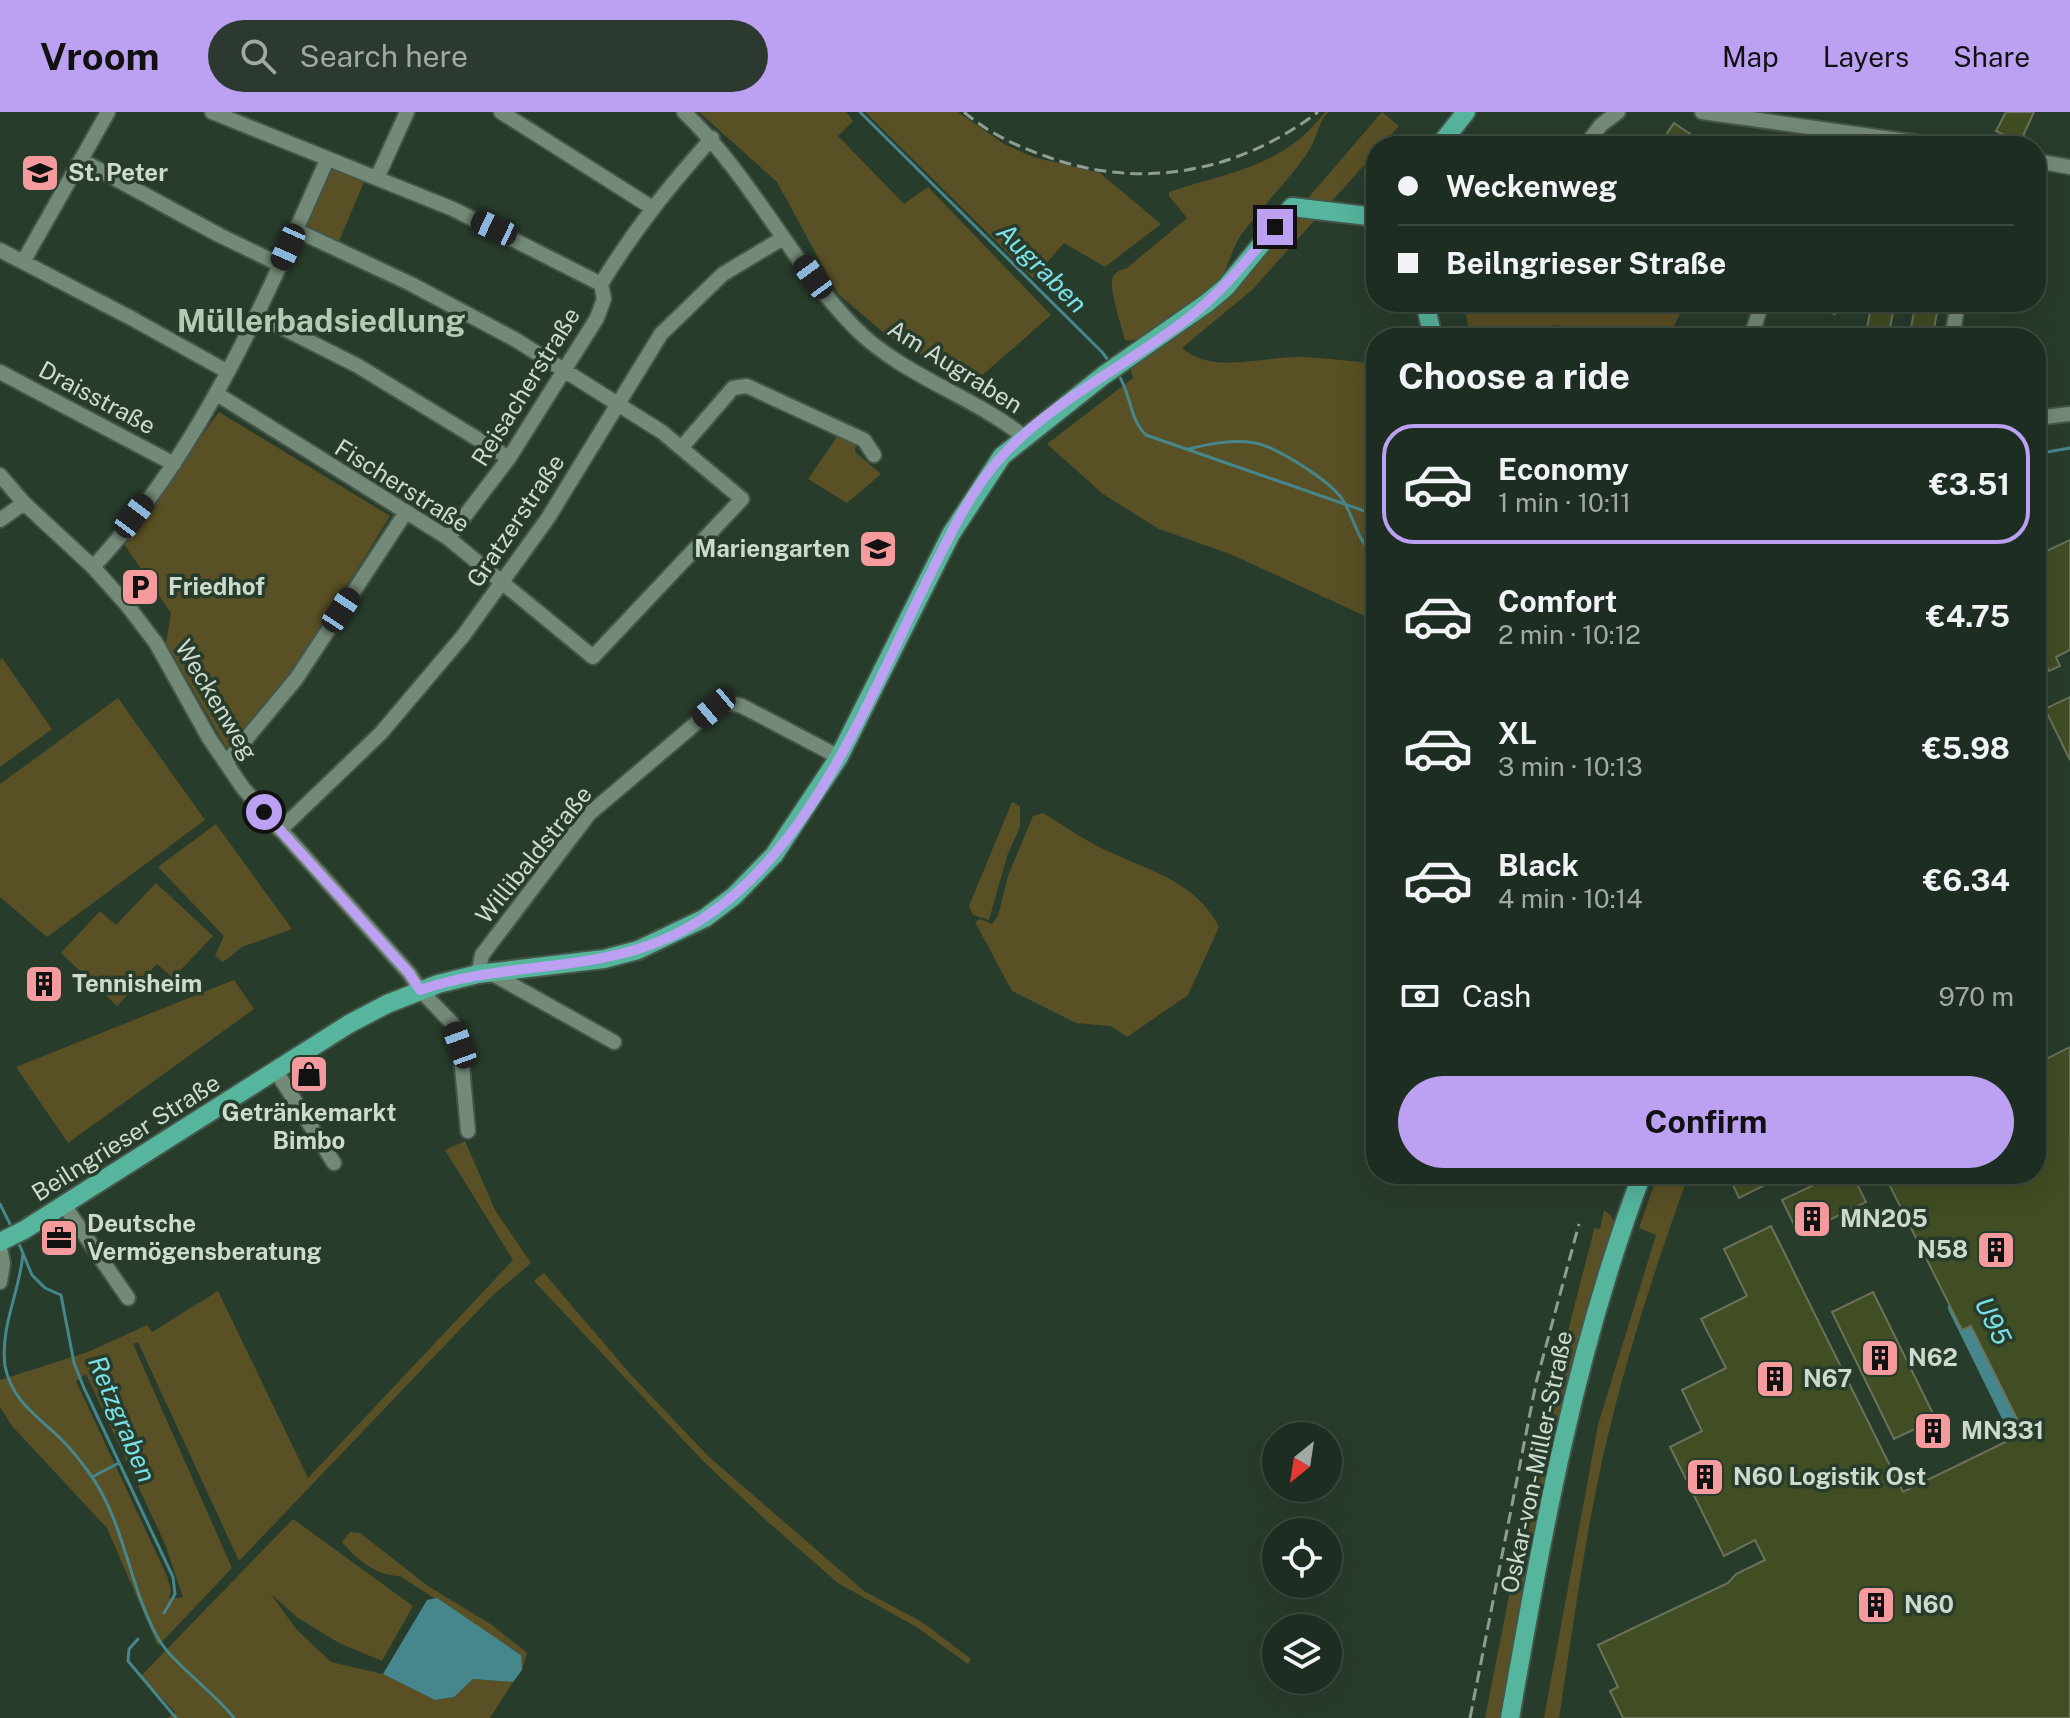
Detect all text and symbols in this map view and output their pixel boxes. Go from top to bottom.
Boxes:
search box [208,20,768,92]
text: Vroom [40,34,160,79]
icon: search [236,34,280,78]
text: Search here [300,38,468,74]
text: Map [1722,40,1779,73]
text: Layers [1823,40,1909,73]
text: Share [1953,40,2030,73]
school or university icon: St. Peter [19,152,61,194]
place label: St. Peter [68,158,168,186]
text: Weckenweg [1446,168,1617,204]
car [467,207,521,249]
route end [1257,209,1293,245]
water label: Augraben [991,216,1094,319]
car [267,220,309,274]
text: Beilngrieser Straße [1446,245,1726,281]
car [789,251,837,303]
district label: Müllerbadsiedlung [177,302,465,339]
street label: Reisacherstraße [465,302,585,471]
street label: Am Augraben [883,314,1028,419]
street label: Draisstraße [34,355,161,440]
text: Choose a ride [1398,355,1630,397]
street label: Fischerstraße [330,433,475,538]
icon: car [1402,448,1474,520]
street label: Gratzerstraße [460,449,570,592]
text: Economy [1498,451,1629,487]
text: €3.51 [1929,466,2010,502]
text: 1 min · 10:11 [1498,487,1631,518]
car [110,490,158,542]
school or university icon: Mariengarten [857,528,899,570]
place label: Mariengarten [694,534,850,562]
parking icon: Friedhof [119,566,161,608]
place label: Friedhof [168,572,265,600]
icon: car [1402,580,1474,652]
car [318,583,364,637]
text: Comfort [1498,583,1617,619]
text: €4.75 [1926,598,2010,634]
text: 2 min · 10:12 [1498,619,1641,650]
street label: Weckenweg [170,634,264,765]
car [688,683,740,733]
icon: car [1402,712,1474,784]
text: XL [1498,715,1537,751]
text: €5.98 [1922,730,2010,766]
text: 3 min · 10:13 [1498,751,1643,782]
street label: Willibaldstraße [469,780,597,929]
route start [246,794,282,830]
icon: car [1402,844,1474,916]
text: Black [1498,847,1579,883]
text: €6.34 [1923,862,2010,898]
text: 4 min · 10:14 [1498,883,1642,914]
building icon: Tennisheim [23,963,65,1005]
place label: Tennisheim [72,969,202,997]
icon: cash [1398,974,1442,1018]
text: Cash [1462,978,1531,1014]
text: 970 m [1938,981,2014,1012]
car [441,1018,479,1072]
shop icon: Getränkemarkt Bimbo [288,1053,330,1095]
street label: Beilngrieser Straße [26,1068,225,1206]
button: Confirm [1398,1076,2014,1168]
place label: Getränkemarkt Bimbo [221,1098,397,1154]
building icon: MN205 [1791,1198,1833,1240]
place label: MN205 [1840,1204,1928,1232]
place label: Deutsche Vermögensberatung [87,1209,322,1265]
office icon: Deutsche Vermögensberatung [38,1217,80,1259]
building icon: N58 [1975,1229,2017,1271]
place label: N58 [1917,1235,1968,1263]
water label: U95 [1969,1292,2018,1350]
street label: Oskar-von-Miller-Straße [1495,1328,1578,1596]
building icon: N62 [1859,1337,1901,1379]
place label: N62 [1908,1343,1958,1371]
water label: Retzgraben [82,1351,163,1487]
building icon: N67 [1754,1358,1796,1400]
place label: N67 [1803,1364,1852,1392]
building icon: MN331 [1912,1410,1954,1452]
place label: MN331 [1961,1416,2044,1444]
north arrow [1262,1422,1342,1502]
map controls [1262,1422,1342,1694]
building icon: N60 Logistik Ost [1684,1456,1726,1498]
place label: N60 Logistik Ost [1733,1462,1926,1490]
button: locate [1262,1518,1342,1598]
building icon: N60 [1855,1584,1897,1626]
place label: N60 [1904,1590,1954,1618]
button: layers [1262,1614,1342,1694]

